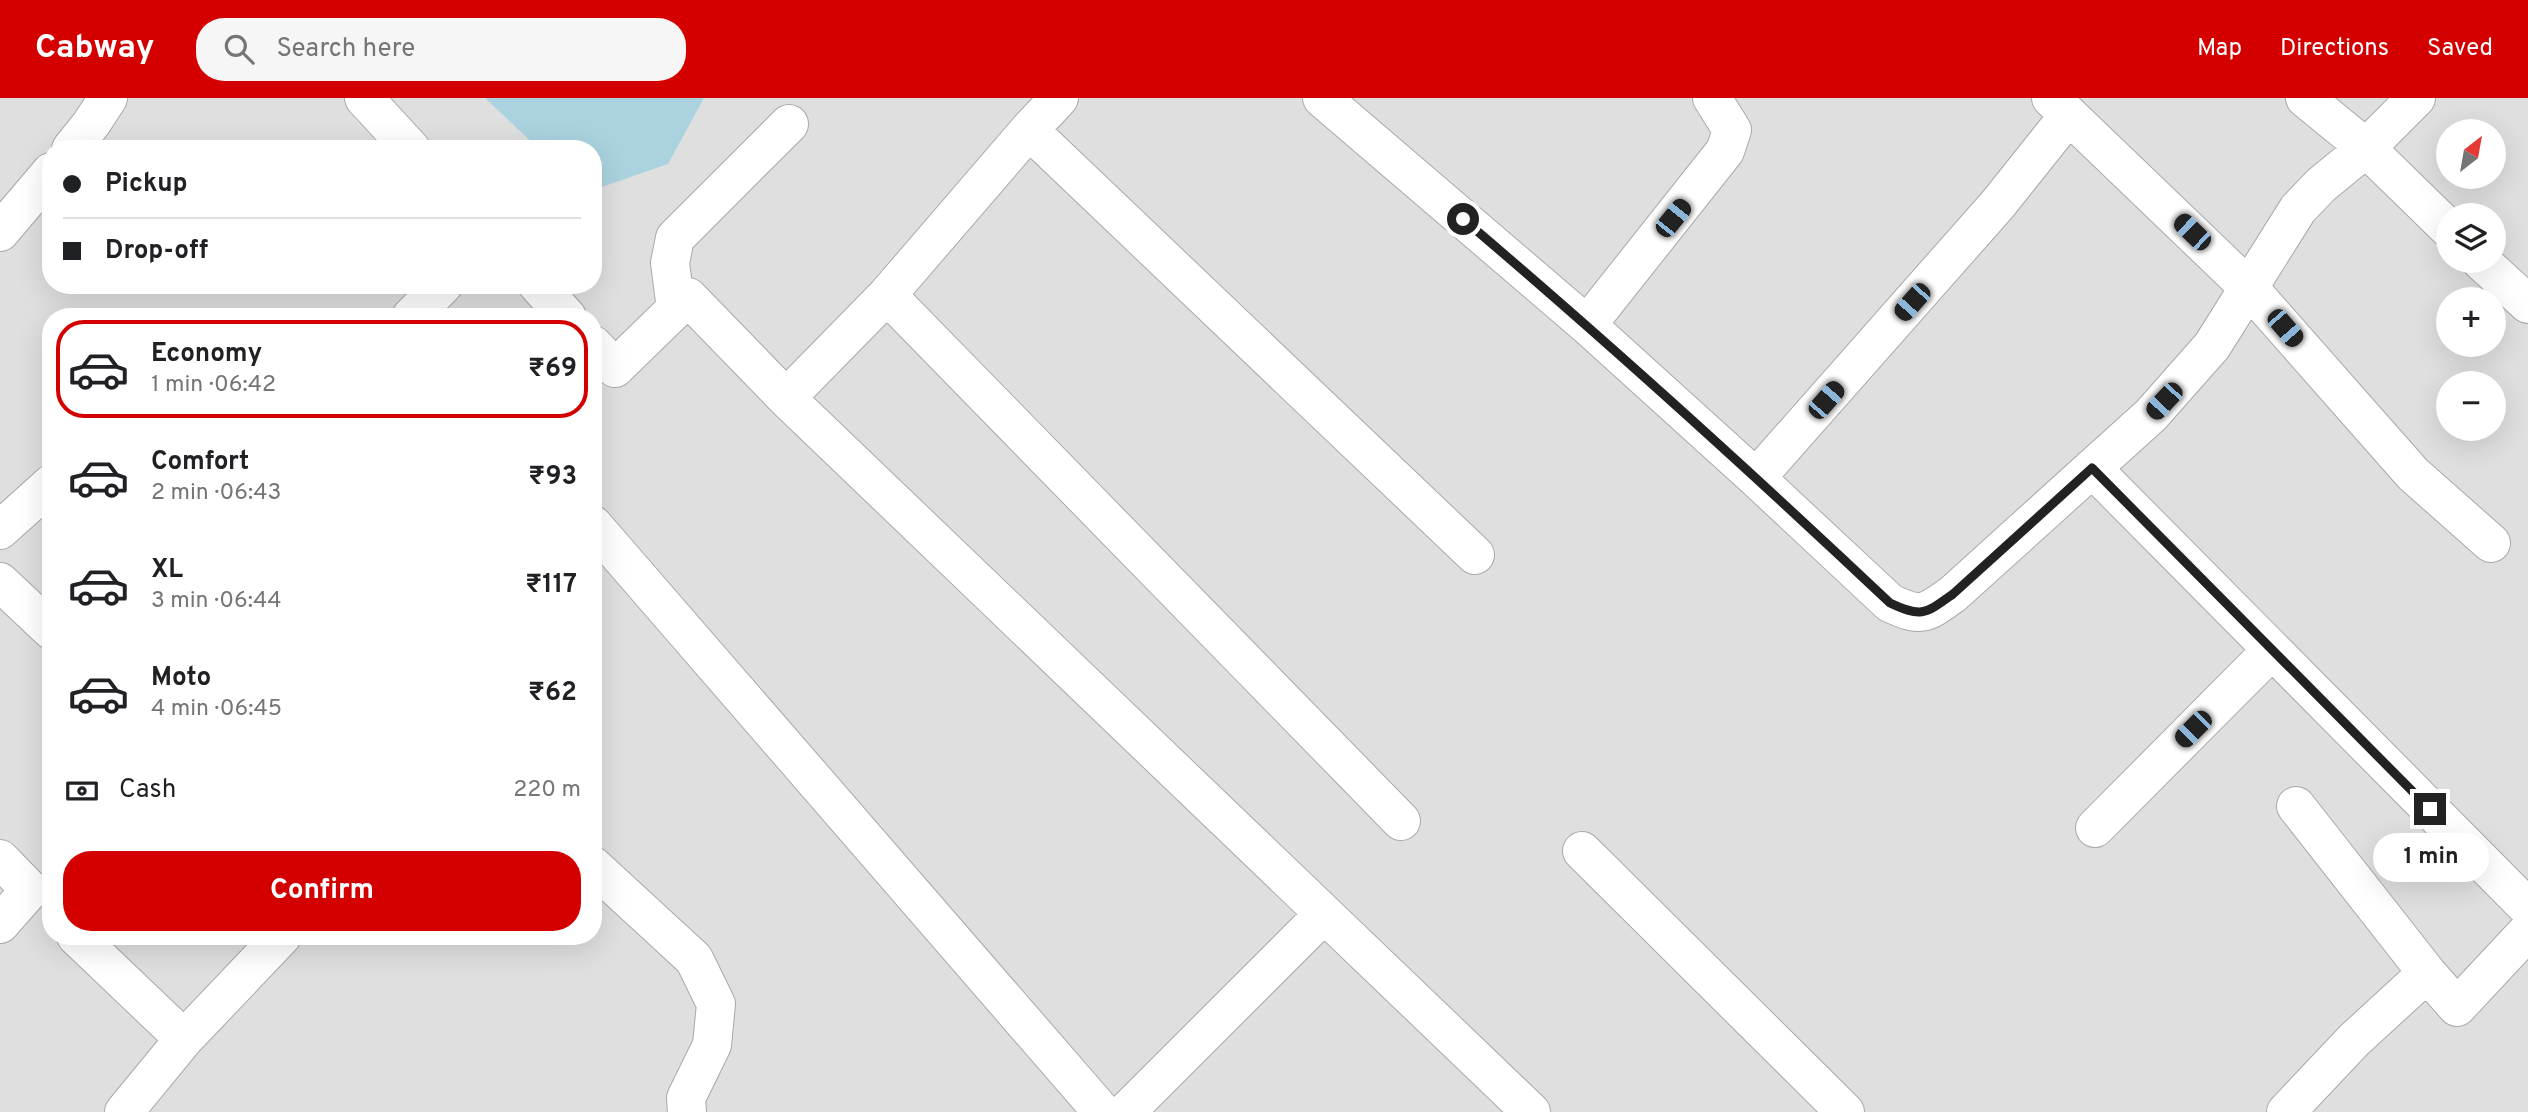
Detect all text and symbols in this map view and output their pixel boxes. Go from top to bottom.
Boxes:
search box [196,18,686,81]
text: Cabway [35,28,154,70]
icon: search [220,30,258,68]
text: Search here [276,33,415,66]
text: Map [2197,34,2242,64]
text: Directions [2280,34,2389,64]
text: Saved [2427,34,2493,64]
north arrow [2436,119,2506,189]
map controls [2436,119,2506,441]
text: Pickup [105,168,188,201]
car [1652,195,1695,241]
route start [1447,203,1479,235]
button: layers [2436,203,2506,273]
car [2170,210,2215,254]
text: Drop-off [105,235,208,268]
car [1891,279,1934,325]
button: + [2436,287,2506,357]
car [2264,305,2307,351]
icon: car [67,338,130,401]
text: Economy [151,338,262,371]
text: ₹69 [528,353,577,386]
text: 1 min · 06:42 [151,371,276,400]
button: − [2436,371,2506,441]
car [1805,377,1848,423]
car [2142,378,2187,424]
icon: car [67,446,130,509]
text: Comfort [151,446,249,479]
text: ₹93 [528,461,577,494]
text: 2 min · 06:43 [151,479,281,508]
icon: car [67,554,130,617]
text: XL [151,554,183,587]
text: ₹117 [525,569,577,602]
text: 3 min · 06:44 [151,587,282,616]
icon: car [67,662,130,725]
text: Moto [151,662,211,695]
text: ₹62 [528,677,577,710]
text: 4 min · 06:45 [151,695,282,724]
car [2171,707,2216,751]
icon: cash [63,772,101,810]
text: Cash [119,774,176,807]
text: 220 m [513,776,581,805]
route end [2414,793,2446,825]
callout: 1 min [2372,834,2488,882]
text: 1 min [2403,843,2459,872]
button: Confirm [63,851,581,931]

